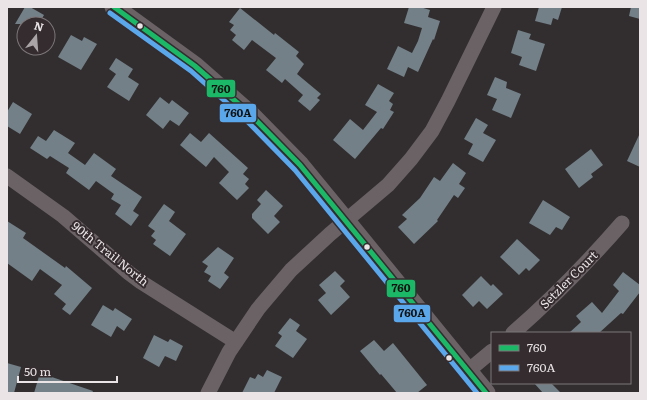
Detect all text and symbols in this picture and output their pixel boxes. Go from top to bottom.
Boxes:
north arrow [16,16,56,56]
text: N [32,16,46,34]
unlabelled marker [135,21,145,31]
line badge: 760 [206,79,236,98]
text: 760 [211,80,231,96]
line badge: 760A [219,103,257,123]
text: 760A [224,104,252,120]
street label: 90th Trail North [68,217,153,290]
unlabelled marker [362,242,372,252]
street label: Setzler Court [535,246,601,312]
line badge: 760 [386,279,416,298]
text: 760 [391,279,411,295]
line badge: 760A [393,304,431,323]
text: 760A [398,304,426,320]
legend [491,332,631,384]
text: 760 [527,338,547,356]
unlabelled marker [444,353,454,363]
scale bar [18,358,117,384]
text: 760A [527,358,555,376]
text: 50 m [24,362,51,380]

